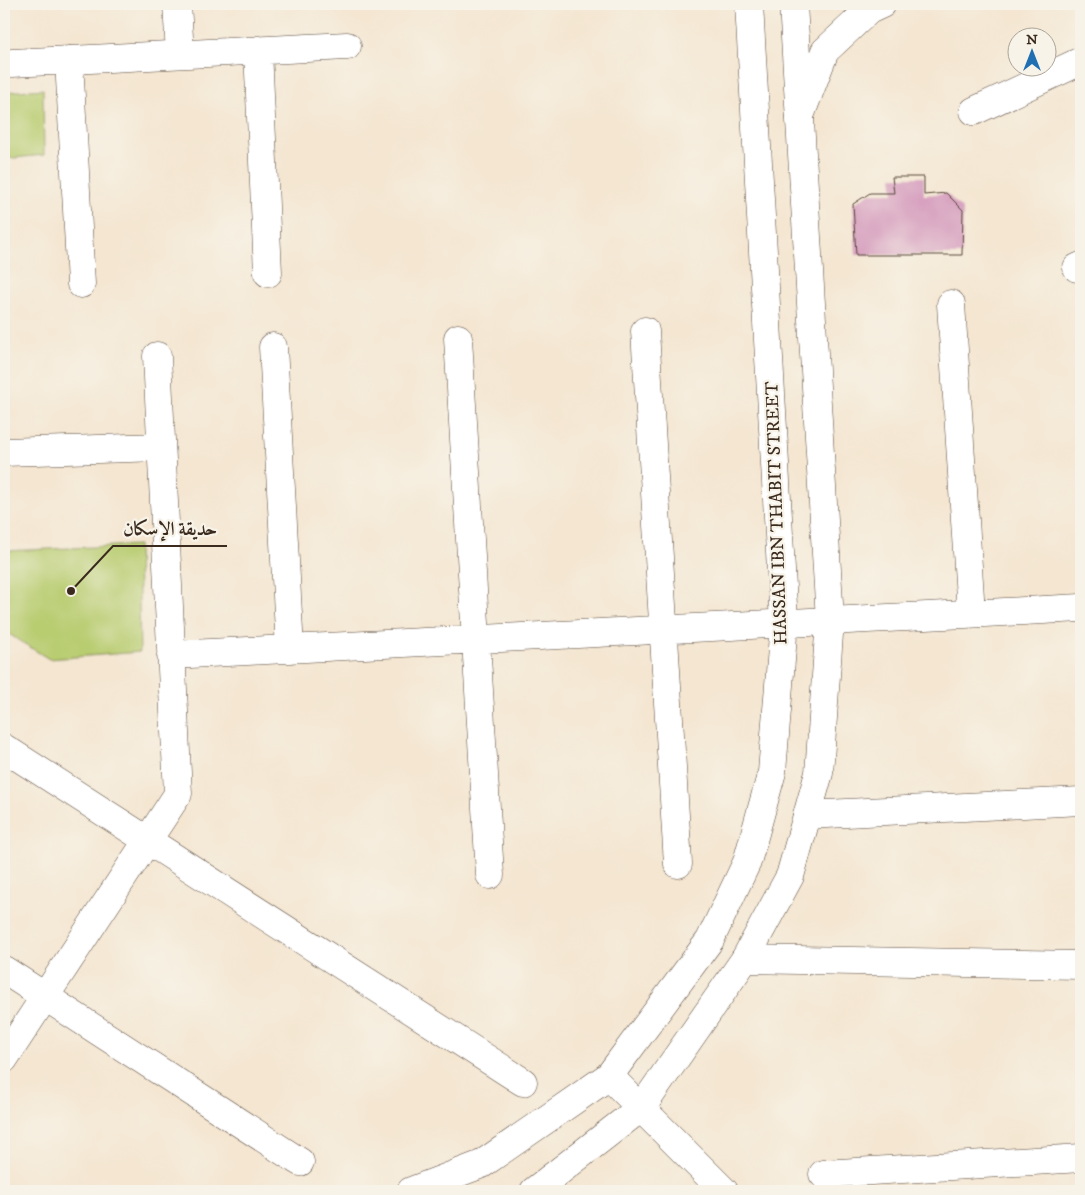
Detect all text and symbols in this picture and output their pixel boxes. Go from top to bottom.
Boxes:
north arrow [1008,28,1058,78]
text: N [1026,31,1038,49]
street label: HASSAN IBN THABIT STREET [761,381,793,645]
callout: حديقة الإسكان [113,512,227,546]
text: حديقة الإسكان [123,518,217,542]

